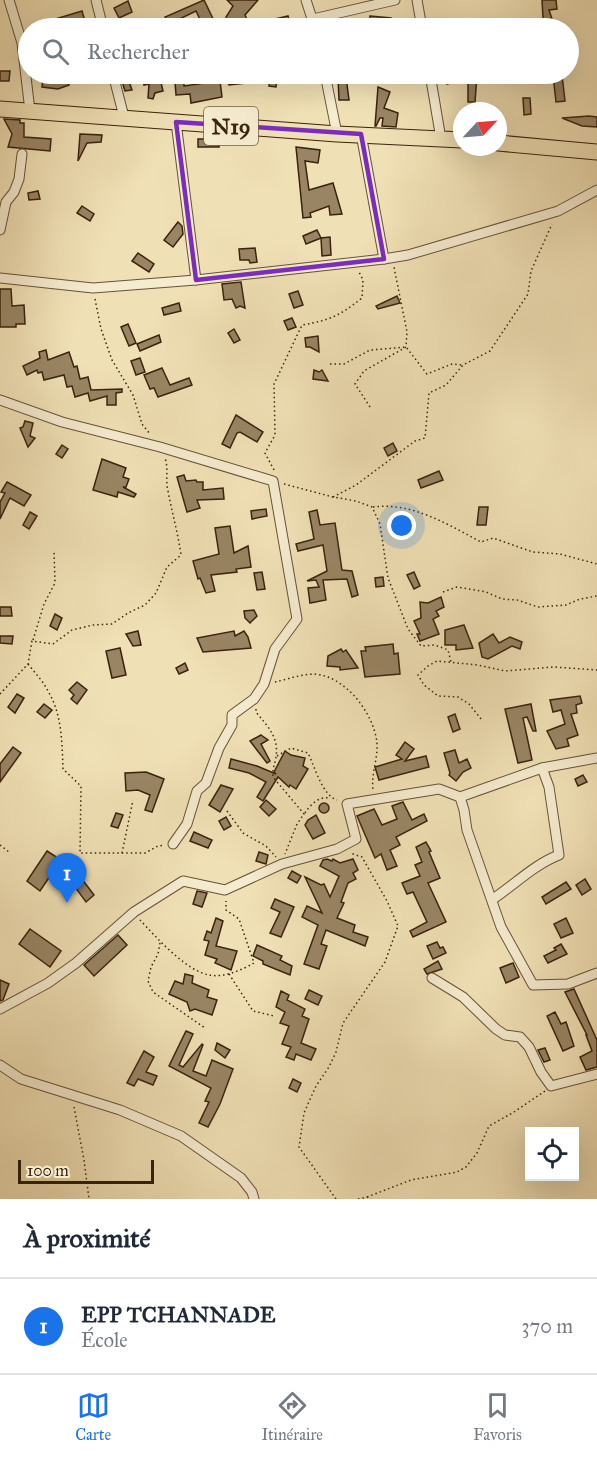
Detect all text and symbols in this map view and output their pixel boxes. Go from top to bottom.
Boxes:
search box [18,18,579,84]
icon: search [39,35,72,68]
text: Rechercher [87,38,189,65]
north arrow [453,102,507,156]
road number: N19 [204,107,258,145]
your location [387,511,416,540]
pin: 1 [48,854,86,903]
map controls [525,1127,579,1181]
button: locate [525,1127,579,1181]
scale bar [18,1157,154,1184]
text: 100 m [27,1161,69,1180]
text: À proximité [24,1222,150,1254]
text: EPP TCHANNADE [81,1301,275,1328]
text: 1 [40,1314,47,1338]
text: 370 m [522,1314,573,1338]
text: École [81,1328,128,1352]
tab: Carte [75,1389,111,1444]
tab: Itinéraire [261,1389,323,1444]
tab: Favoris [473,1389,522,1444]

